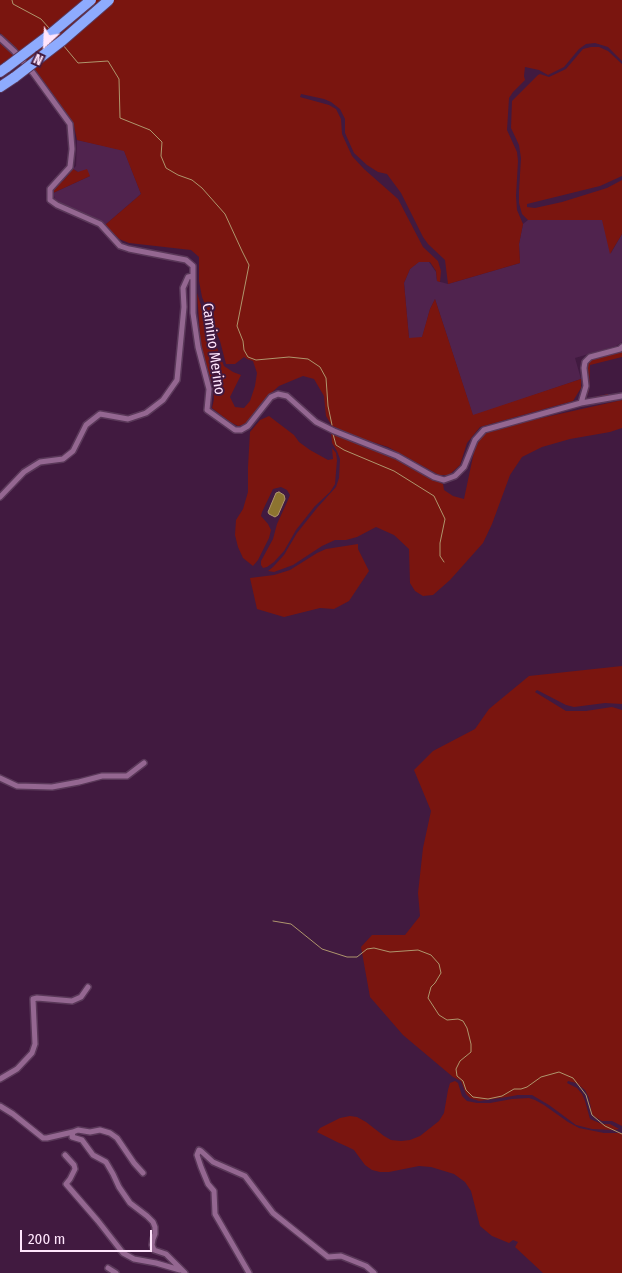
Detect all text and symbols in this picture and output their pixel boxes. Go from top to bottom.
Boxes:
north arrow [20,20,70,70]
text: N [31,50,46,69]
street label: Camino Merino [198,302,228,396]
scale bar [22,1220,155,1252]
text: 200 m [28,1230,65,1248]

